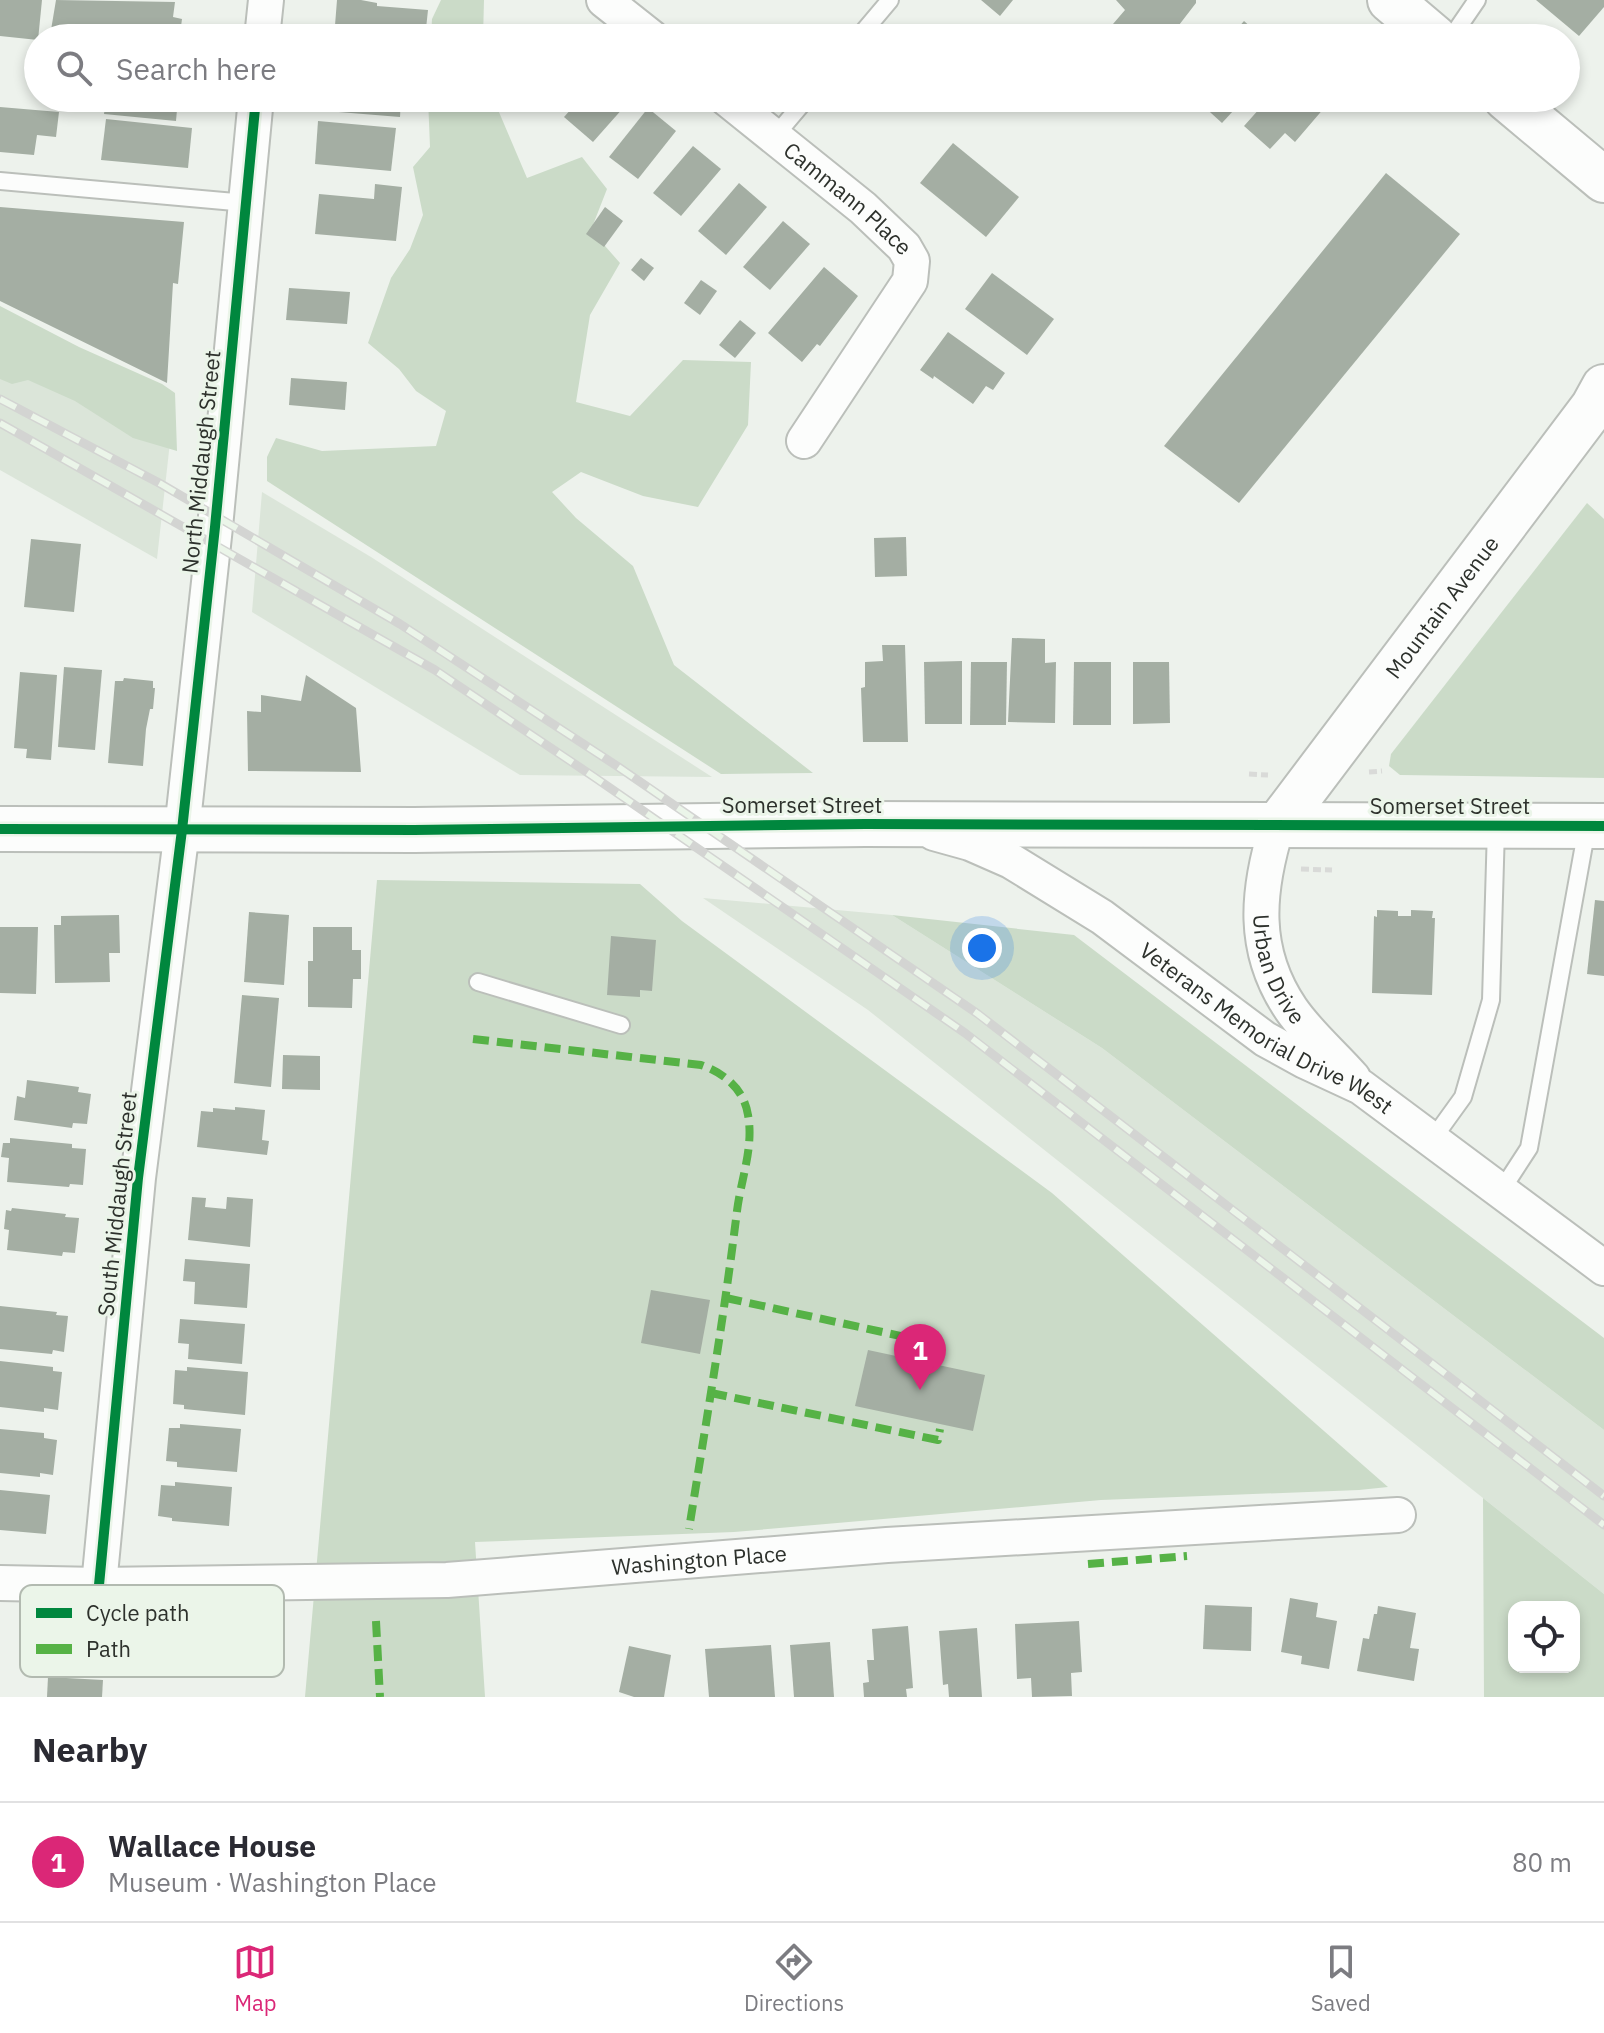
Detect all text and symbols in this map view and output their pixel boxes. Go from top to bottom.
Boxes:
search box [24,24,1580,112]
icon: search [52,46,96,90]
text: Search here [116,49,277,88]
street label: Cammann Place [778,135,918,261]
street label: North Middaugh Street [174,349,227,575]
street label: Mountain Avenue [1378,530,1505,684]
street label: Somerset Street [722,790,882,819]
street label: Somerset Street [1370,791,1530,820]
street label: Urban Drive [1247,914,1312,1030]
your location [962,928,1002,968]
street label: Veterans Memorial Drive West [1134,935,1399,1120]
street label: South Middaugh Street [90,1090,143,1318]
pin: 1 [894,1324,946,1390]
street label: Washington Place [610,1538,788,1581]
legend [20,1585,284,1677]
text: Cycle path [86,1598,190,1627]
map controls [1508,1601,1580,1673]
button: locate [1508,1601,1580,1673]
text: Path [86,1634,131,1663]
text: Nearby [32,1727,147,1771]
text: Wallace House [108,1826,316,1865]
text: 1 [50,1845,66,1879]
text: 80 m [1512,1845,1572,1879]
text: Museum · Washington Place [108,1865,437,1899]
tab: Map [233,1940,277,2017]
tab: Directions [744,1940,844,2017]
tab: Saved [1311,1940,1371,2017]

